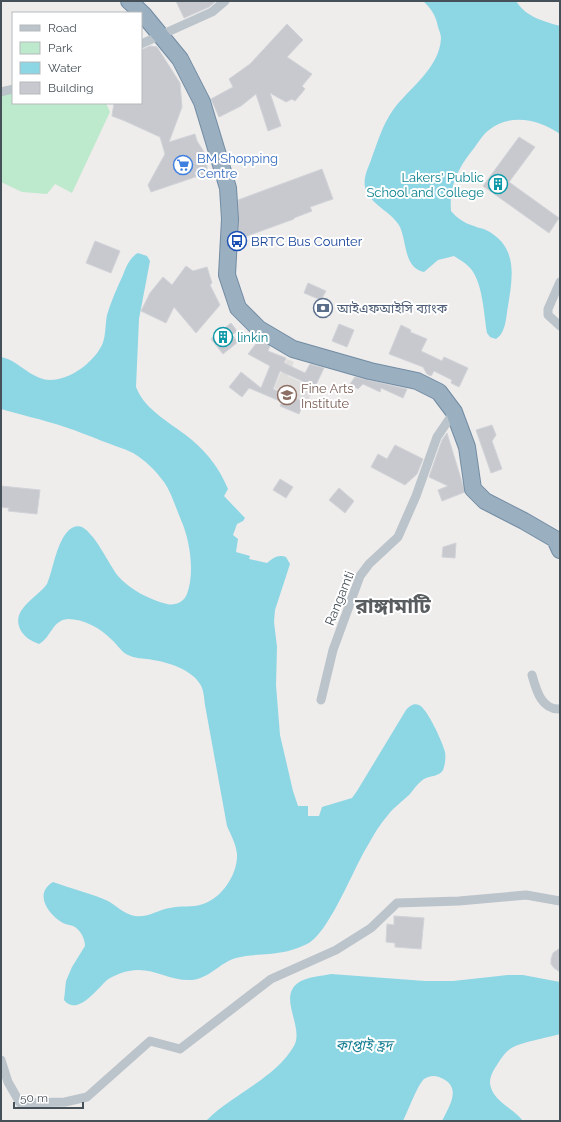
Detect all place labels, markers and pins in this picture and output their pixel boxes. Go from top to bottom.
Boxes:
place label: BM Shopping Centre [197,151,278,181]
supermarket icon: BM Shopping Centre [172,154,194,176]
place label: Lakers' Public School and College [366,170,484,200]
building icon: Lakers' Public School and College [487,173,509,195]
bus stop icon: BRTC Bus Counter [226,230,248,252]
place label: BRTC Bus Counter [251,234,363,249]
bank icon: আইএফআইসি ব্যাংক [312,297,334,319]
place label: আইএফআইসি ব্যাংক [336,301,448,316]
building icon: linkin [212,326,234,348]
place label: linkin [237,330,268,345]
place label: Fine Arts Institute [301,381,354,411]
school or university icon: Fine Arts Institute [276,384,298,406]

